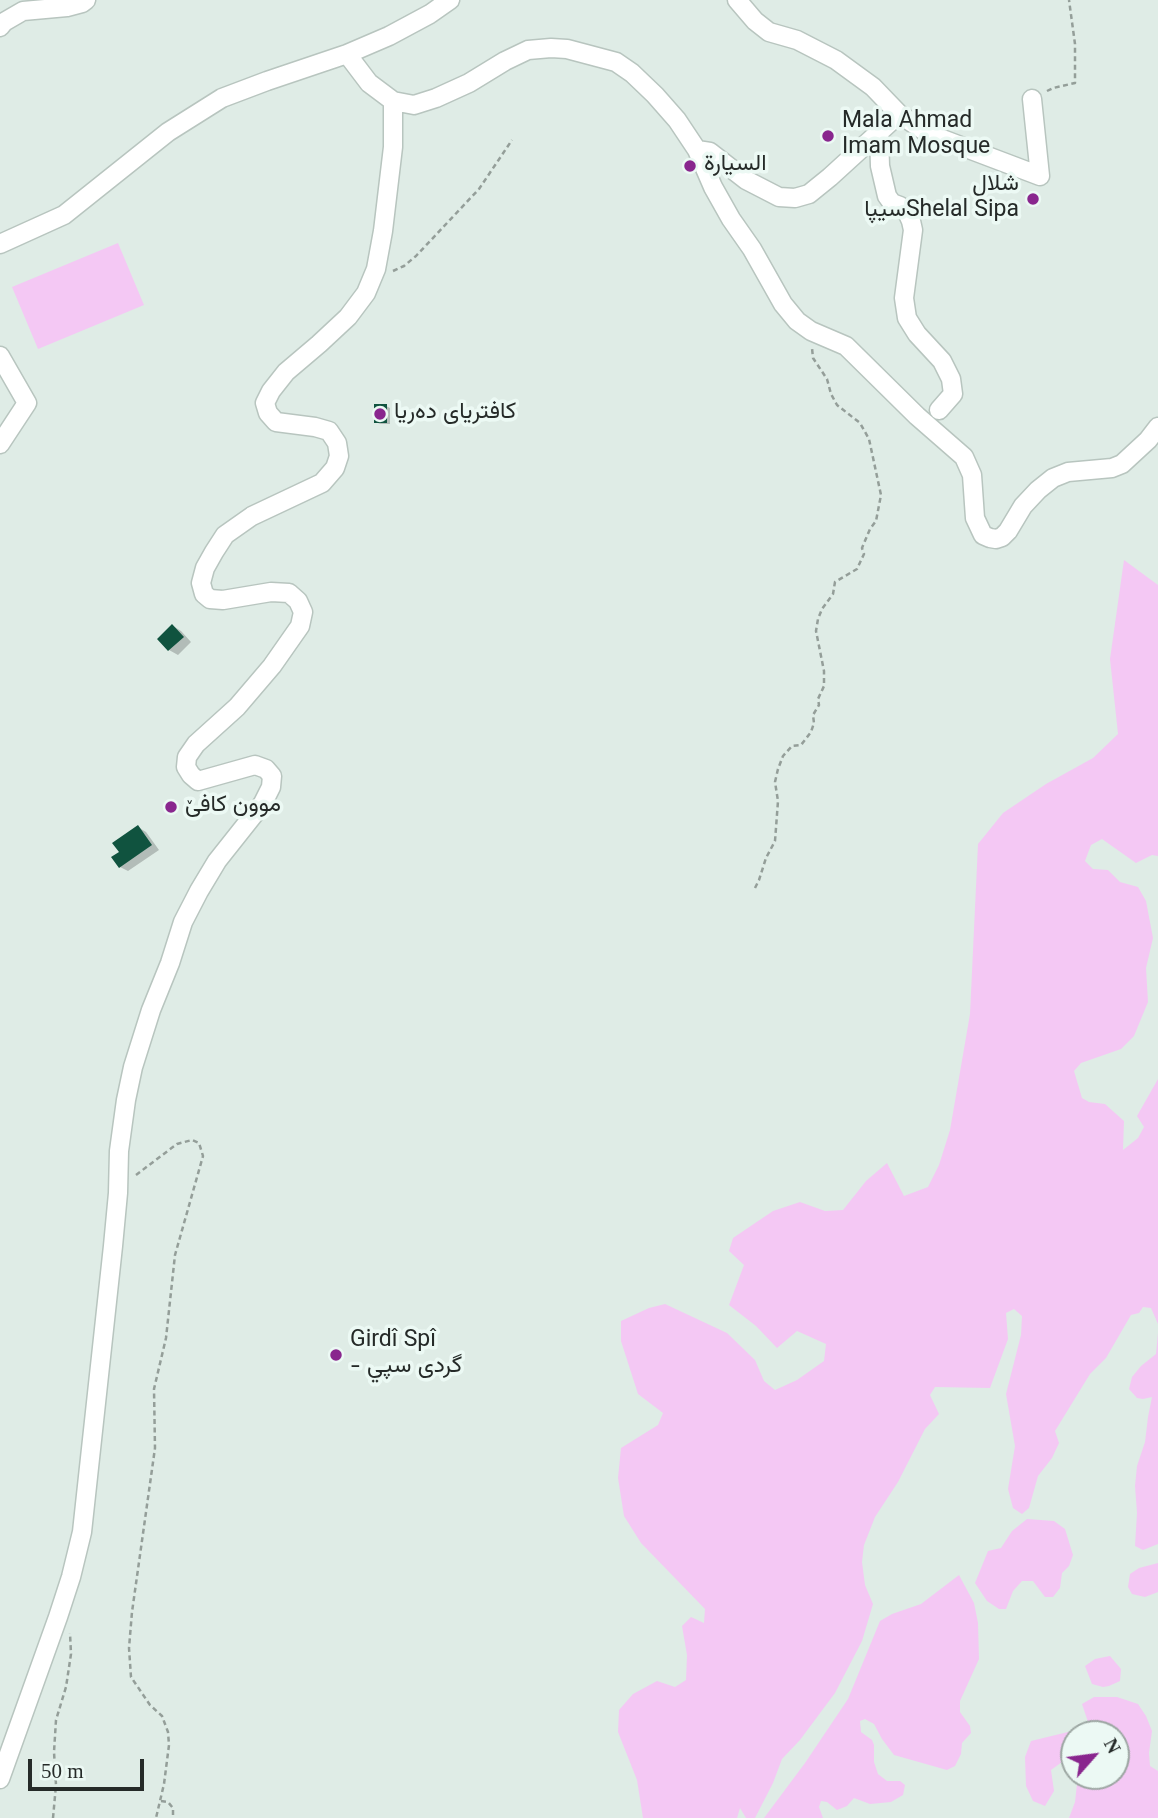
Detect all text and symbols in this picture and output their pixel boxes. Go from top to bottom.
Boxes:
place label: Mala Ahmad Imam Mosque [842,109,990,163]
marker: Mala Ahmad Imam Mosque [820,128,836,144]
place label: السيارة [704,152,767,180]
marker: السيارة [682,158,698,174]
place label: شلال سیپاShelal Sipa [864,172,1019,226]
marker: شلال سیپاShelal Sipa [1025,191,1041,207]
place label: کافتریای دەریا [394,400,516,428]
marker: کافتریای دەریا [372,406,388,422]
place label: موون کافێ [185,793,281,821]
marker: موون کافێ [163,799,179,815]
place label: Girdî Spî - گردی سپي [350,1328,462,1382]
marker: Girdî Spî - گردی سپي [328,1347,344,1363]
north arrow [1060,1720,1130,1790]
text: N [1100,1735,1125,1757]
scale bar [32,1744,147,1788]
text: 50 m [41,1759,84,1783]

